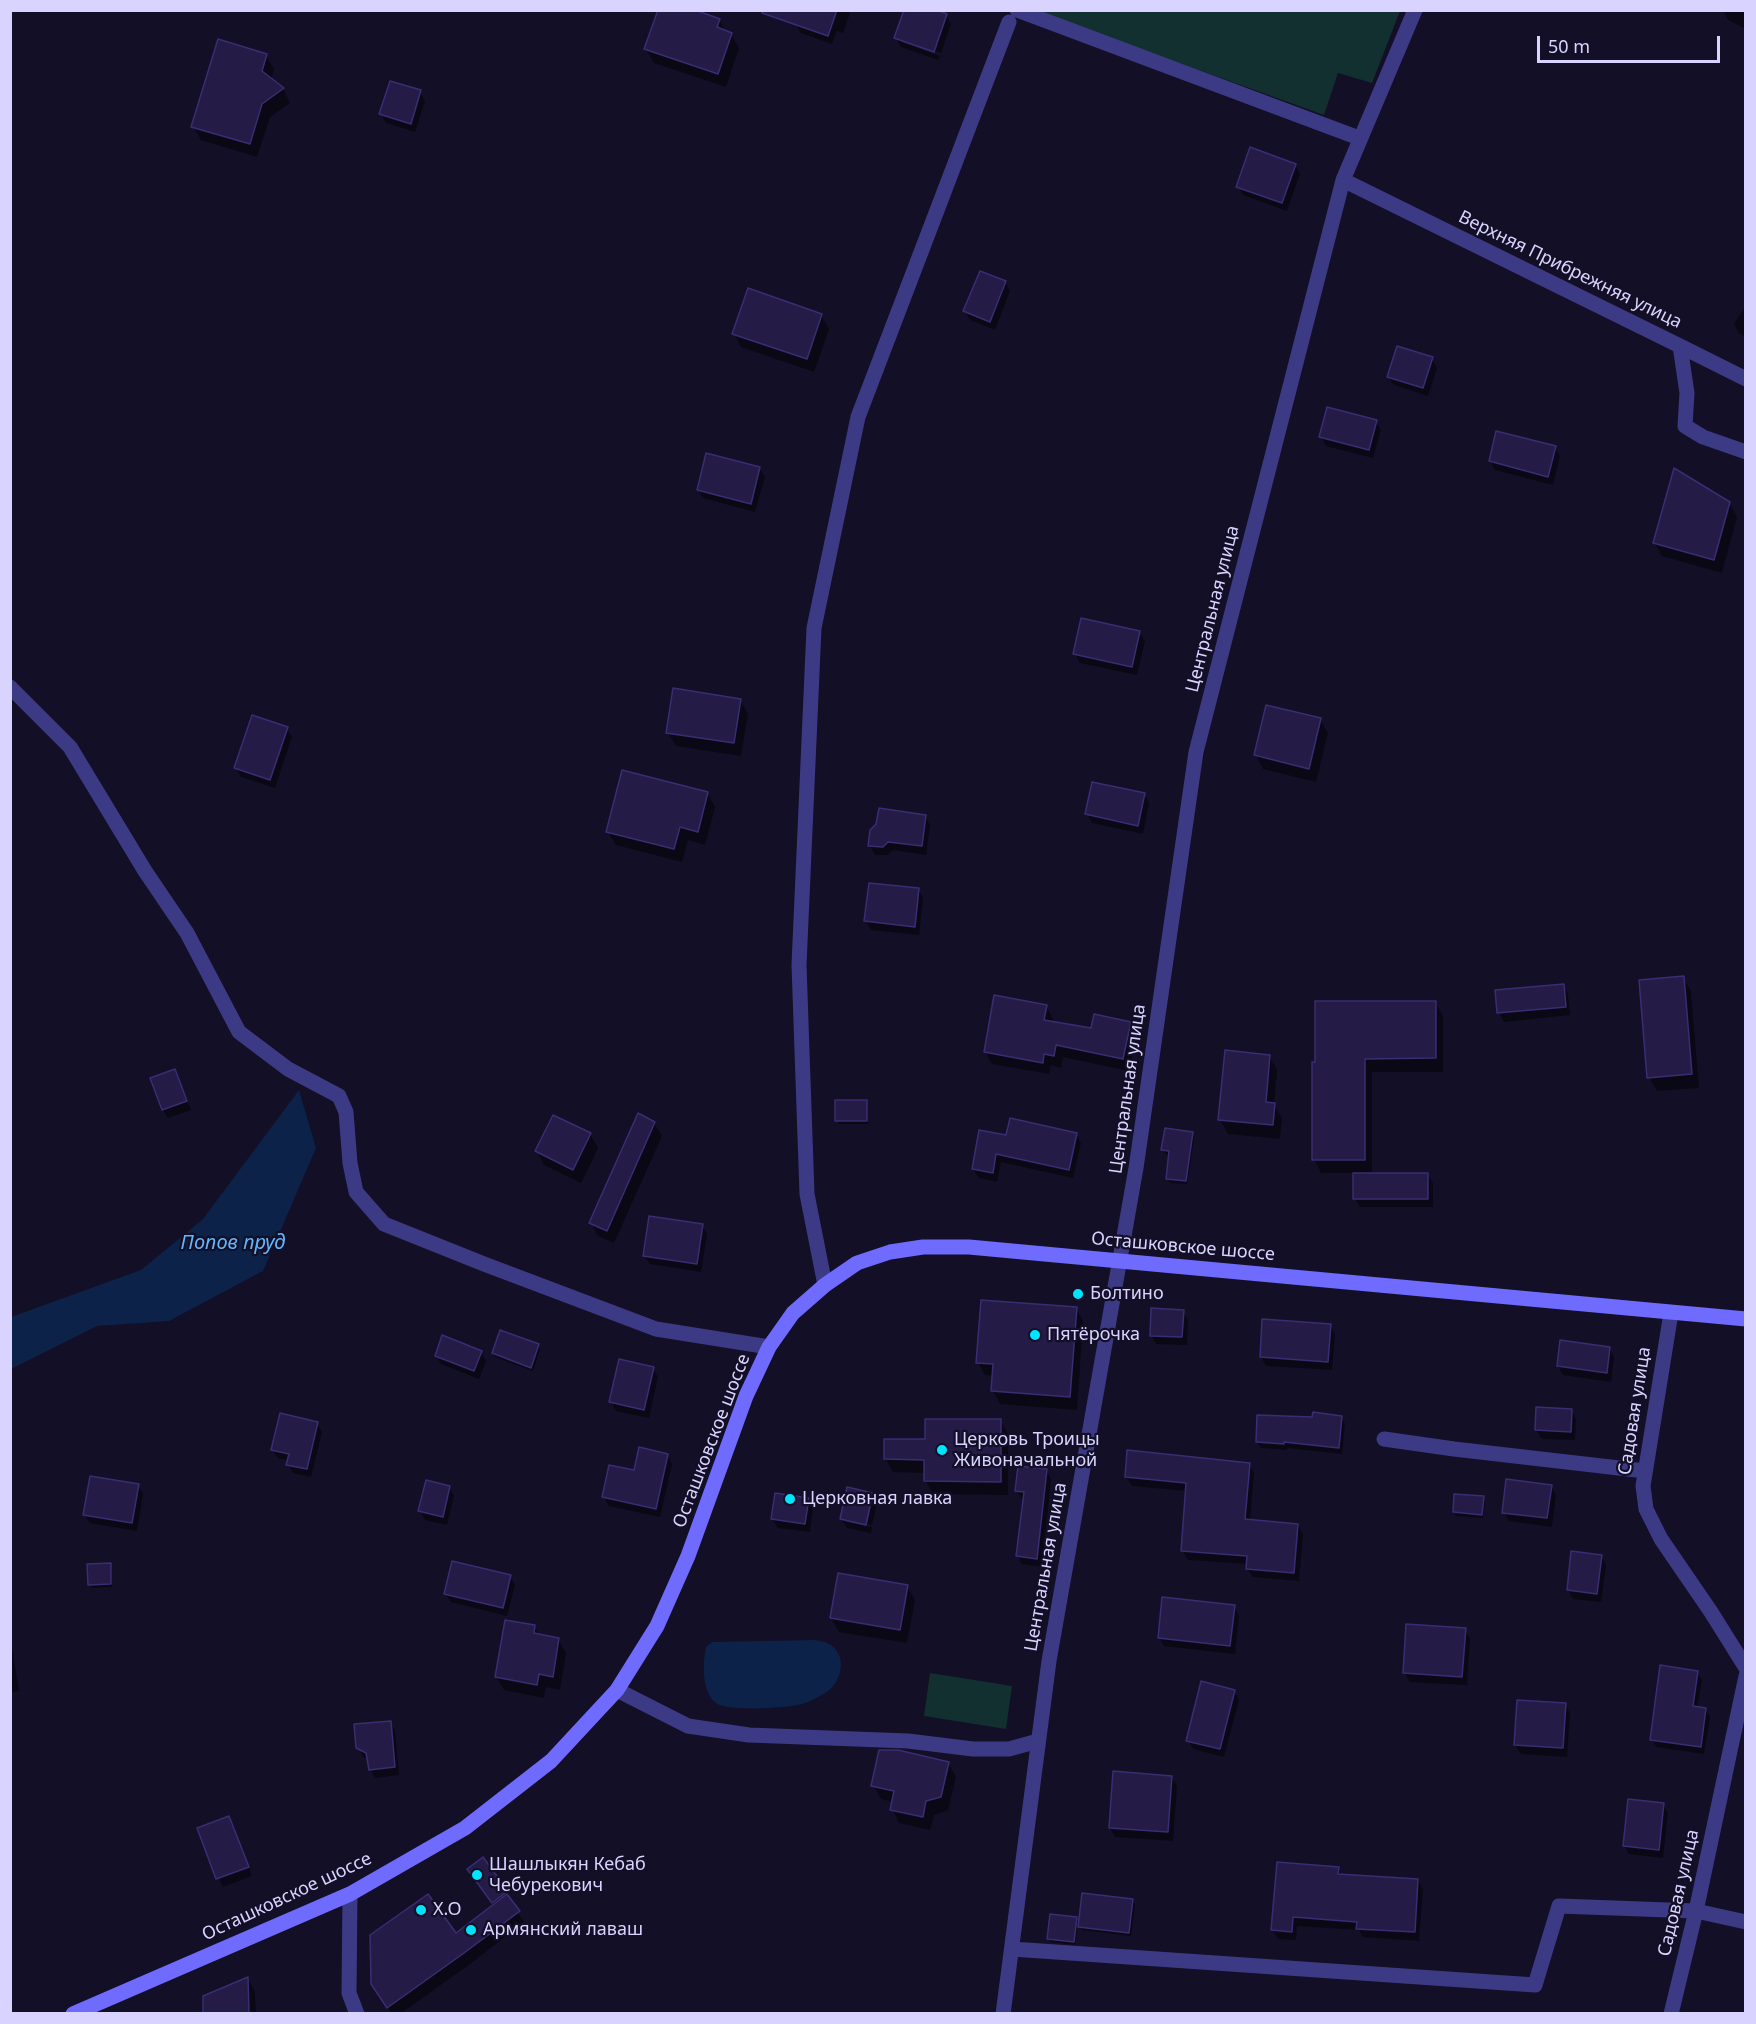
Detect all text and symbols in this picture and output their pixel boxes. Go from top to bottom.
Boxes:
scale bar [1540,24,1723,62]
text: 50 m [1548,34,1590,58]
street label: Верхняя Прибрежняя улица [1455,206,1685,334]
street label: Центральная улица [1182,523,1244,695]
street label: Центральная улица [1105,1003,1151,1175]
street label: Осташковское шоссе [1090,1228,1276,1266]
water label: Попов пруд [181,1231,285,1255]
place label: Болтино [1090,1283,1164,1305]
marker: Болтино [1071,1287,1085,1301]
place label: Пятёрочка [1047,1324,1140,1346]
marker: Пятёрочка [1028,1328,1042,1342]
street label: Садовая улица [1614,1345,1656,1477]
street label: Осташковское шоссе [669,1351,755,1531]
place label: Церковь Троицы Живоначальной [954,1429,1100,1472]
marker: Церковь Троицы Живоначальной [935,1443,949,1457]
street label: Центральная улица [1021,1481,1071,1653]
place label: Церковная лавка [802,1488,952,1510]
marker: Церковная лавка [783,1492,797,1506]
street label: Садовая улица [1654,1828,1704,1958]
street label: Осташковское шоссе [199,1848,375,1946]
place label: Шашлыкян Кебаб Чебурекович [489,1854,646,1896]
marker: Шашлыкян Кебаб Чебурекович [470,1868,484,1882]
place label: X.O [433,1899,462,1921]
marker: X.O [414,1903,428,1917]
place label: Армянский лаваш [483,1919,643,1941]
marker: Армянский лаваш [464,1923,478,1937]

